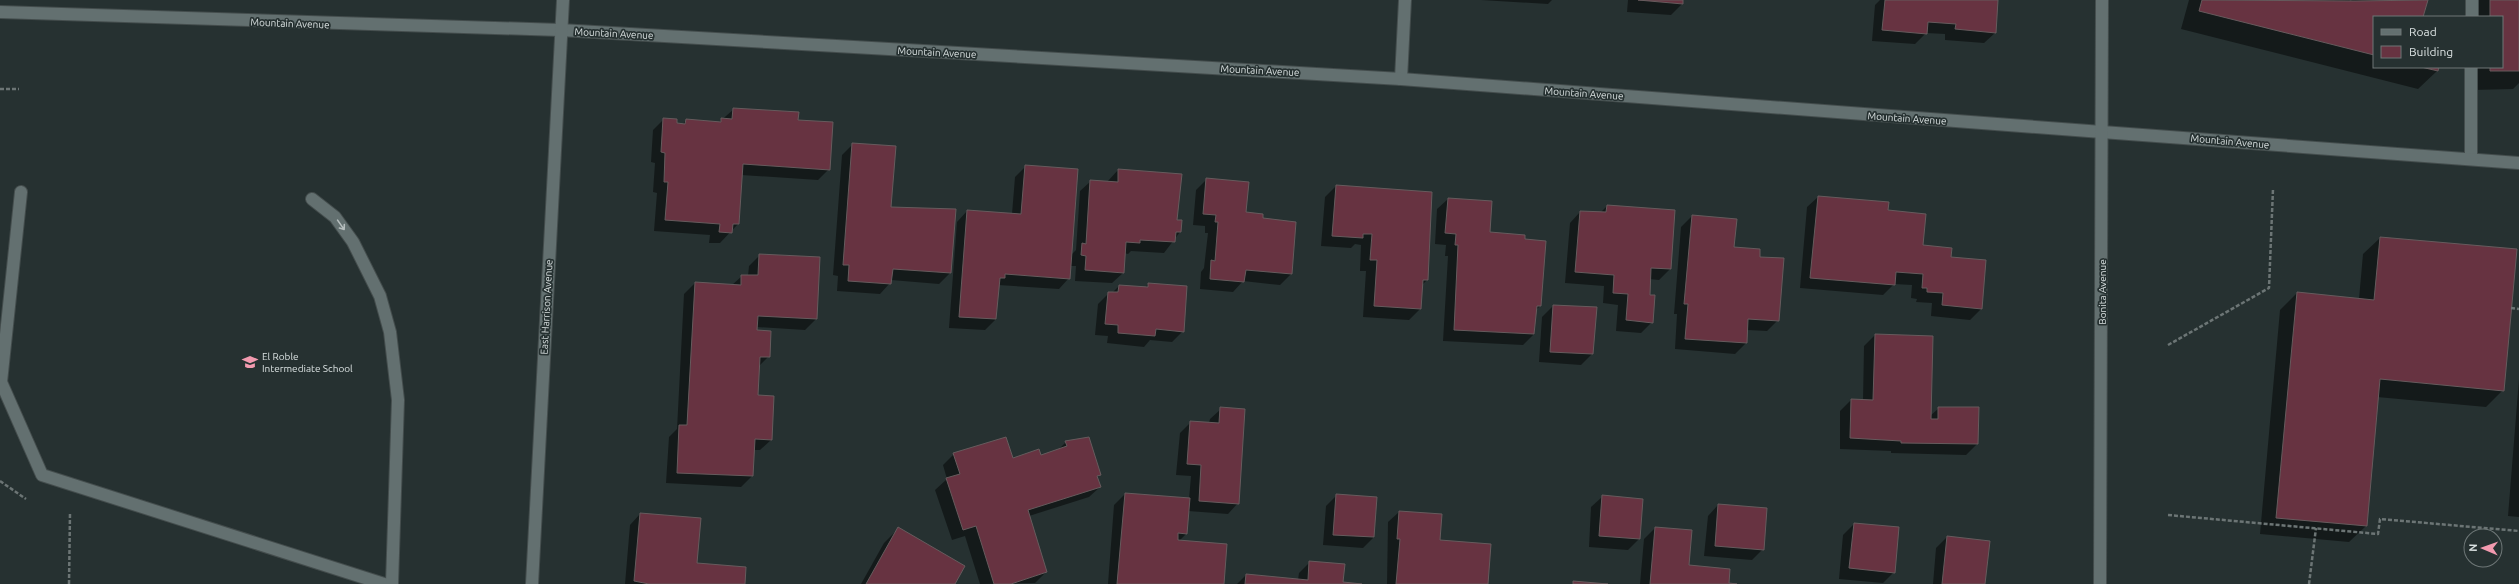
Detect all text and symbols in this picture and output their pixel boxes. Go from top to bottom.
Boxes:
legend [2373,16,2503,68]
street label: Mountain Avenue [250,17,330,30]
text: Road [2409,25,2437,38]
street label: Mountain Avenue [574,26,654,41]
street label: Mountain Avenue [897,45,977,60]
text: Building [2409,45,2453,58]
street label: Mountain Avenue [1220,63,1300,78]
street label: Mountain Avenue [1544,85,1624,102]
street label: Mountain Avenue [1867,110,1947,127]
street label: Mountain Avenue [2190,133,2270,150]
one-way arrow [337,219,345,230]
street label: East Harrison Avenue [539,259,554,355]
street label: Bonita Avenue [2097,259,2108,325]
place label: El Roble Intermediate School [262,351,353,374]
school or university icon: El Roble Intermediate School [241,353,259,371]
north arrow [2463,528,2503,568]
text: N [2467,543,2479,552]

